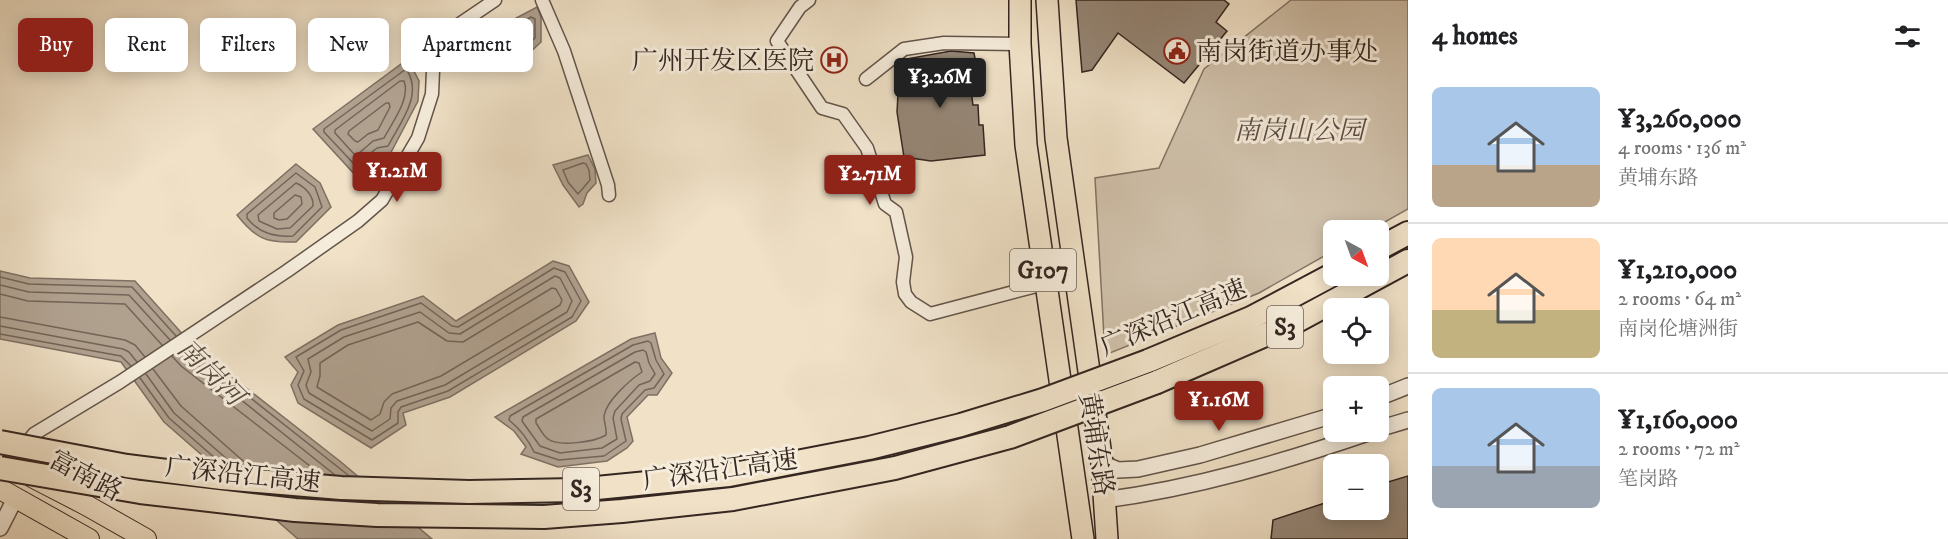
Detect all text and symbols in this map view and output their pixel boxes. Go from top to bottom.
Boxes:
chip: Buy [18,18,93,72]
chip: Rent [105,18,188,72]
chip: Filters [200,18,296,72]
chip: New [308,18,389,72]
chip: Apartment [401,18,533,72]
text: 4 homes [1432,20,1518,53]
icon: filters [1891,20,1924,53]
public building icon: 南岗街道办事处 [1162,36,1192,66]
place label: 南岗街道办事处 [1196,36,1378,69]
place label: 广州开发区医院 [632,45,814,78]
hospital icon: 广州开发区医院 [819,45,849,75]
pin: ¥3.26M [891,58,989,109]
text: ¥3.26M [908,65,972,90]
text: ¥3,260,000 [1618,103,1741,136]
icon: home [1480,111,1552,183]
park label: 南岗山公园 [1234,115,1368,148]
text: 4 rooms · 136 m² [1618,136,1746,161]
pin: ¥1.21M [348,152,446,203]
pin: ¥2.71M [821,155,919,206]
text: ¥1.21M [367,159,427,184]
text: ¥2.71M [838,162,902,187]
text: 黄埔东路 [1618,166,1698,191]
north arrow [1323,220,1389,286]
map controls [1323,220,1389,520]
road number: G107 [1010,249,1076,291]
text: ¥1,210,000 [1618,254,1737,287]
icon: home [1480,262,1552,334]
street label: 广深沿江高速 [1095,273,1252,364]
text: 2 rooms · 64 m² [1618,287,1741,312]
button: locate [1323,298,1389,364]
road number: S3 [1267,306,1303,348]
text: 南岗伦塘洲街 [1618,317,1738,342]
water label: 南岗河 [170,332,254,417]
button: + [1323,376,1389,442]
pin: ¥1.16M [1170,381,1268,432]
text: ¥1.16M [1188,388,1250,413]
street label: 黄埔东路 [1071,390,1120,498]
text: ¥1,160,000 [1618,404,1738,437]
icon: home [1480,412,1552,484]
text: 2 rooms · 72 m² [1618,437,1740,462]
street label: 富南路 [43,443,127,509]
street label: 广深沿江高速 [641,443,800,498]
street label: 广深沿江高速 [164,451,322,500]
button: − [1323,454,1389,520]
text: 笔岗路 [1618,467,1678,492]
road number: S3 [563,468,599,510]

